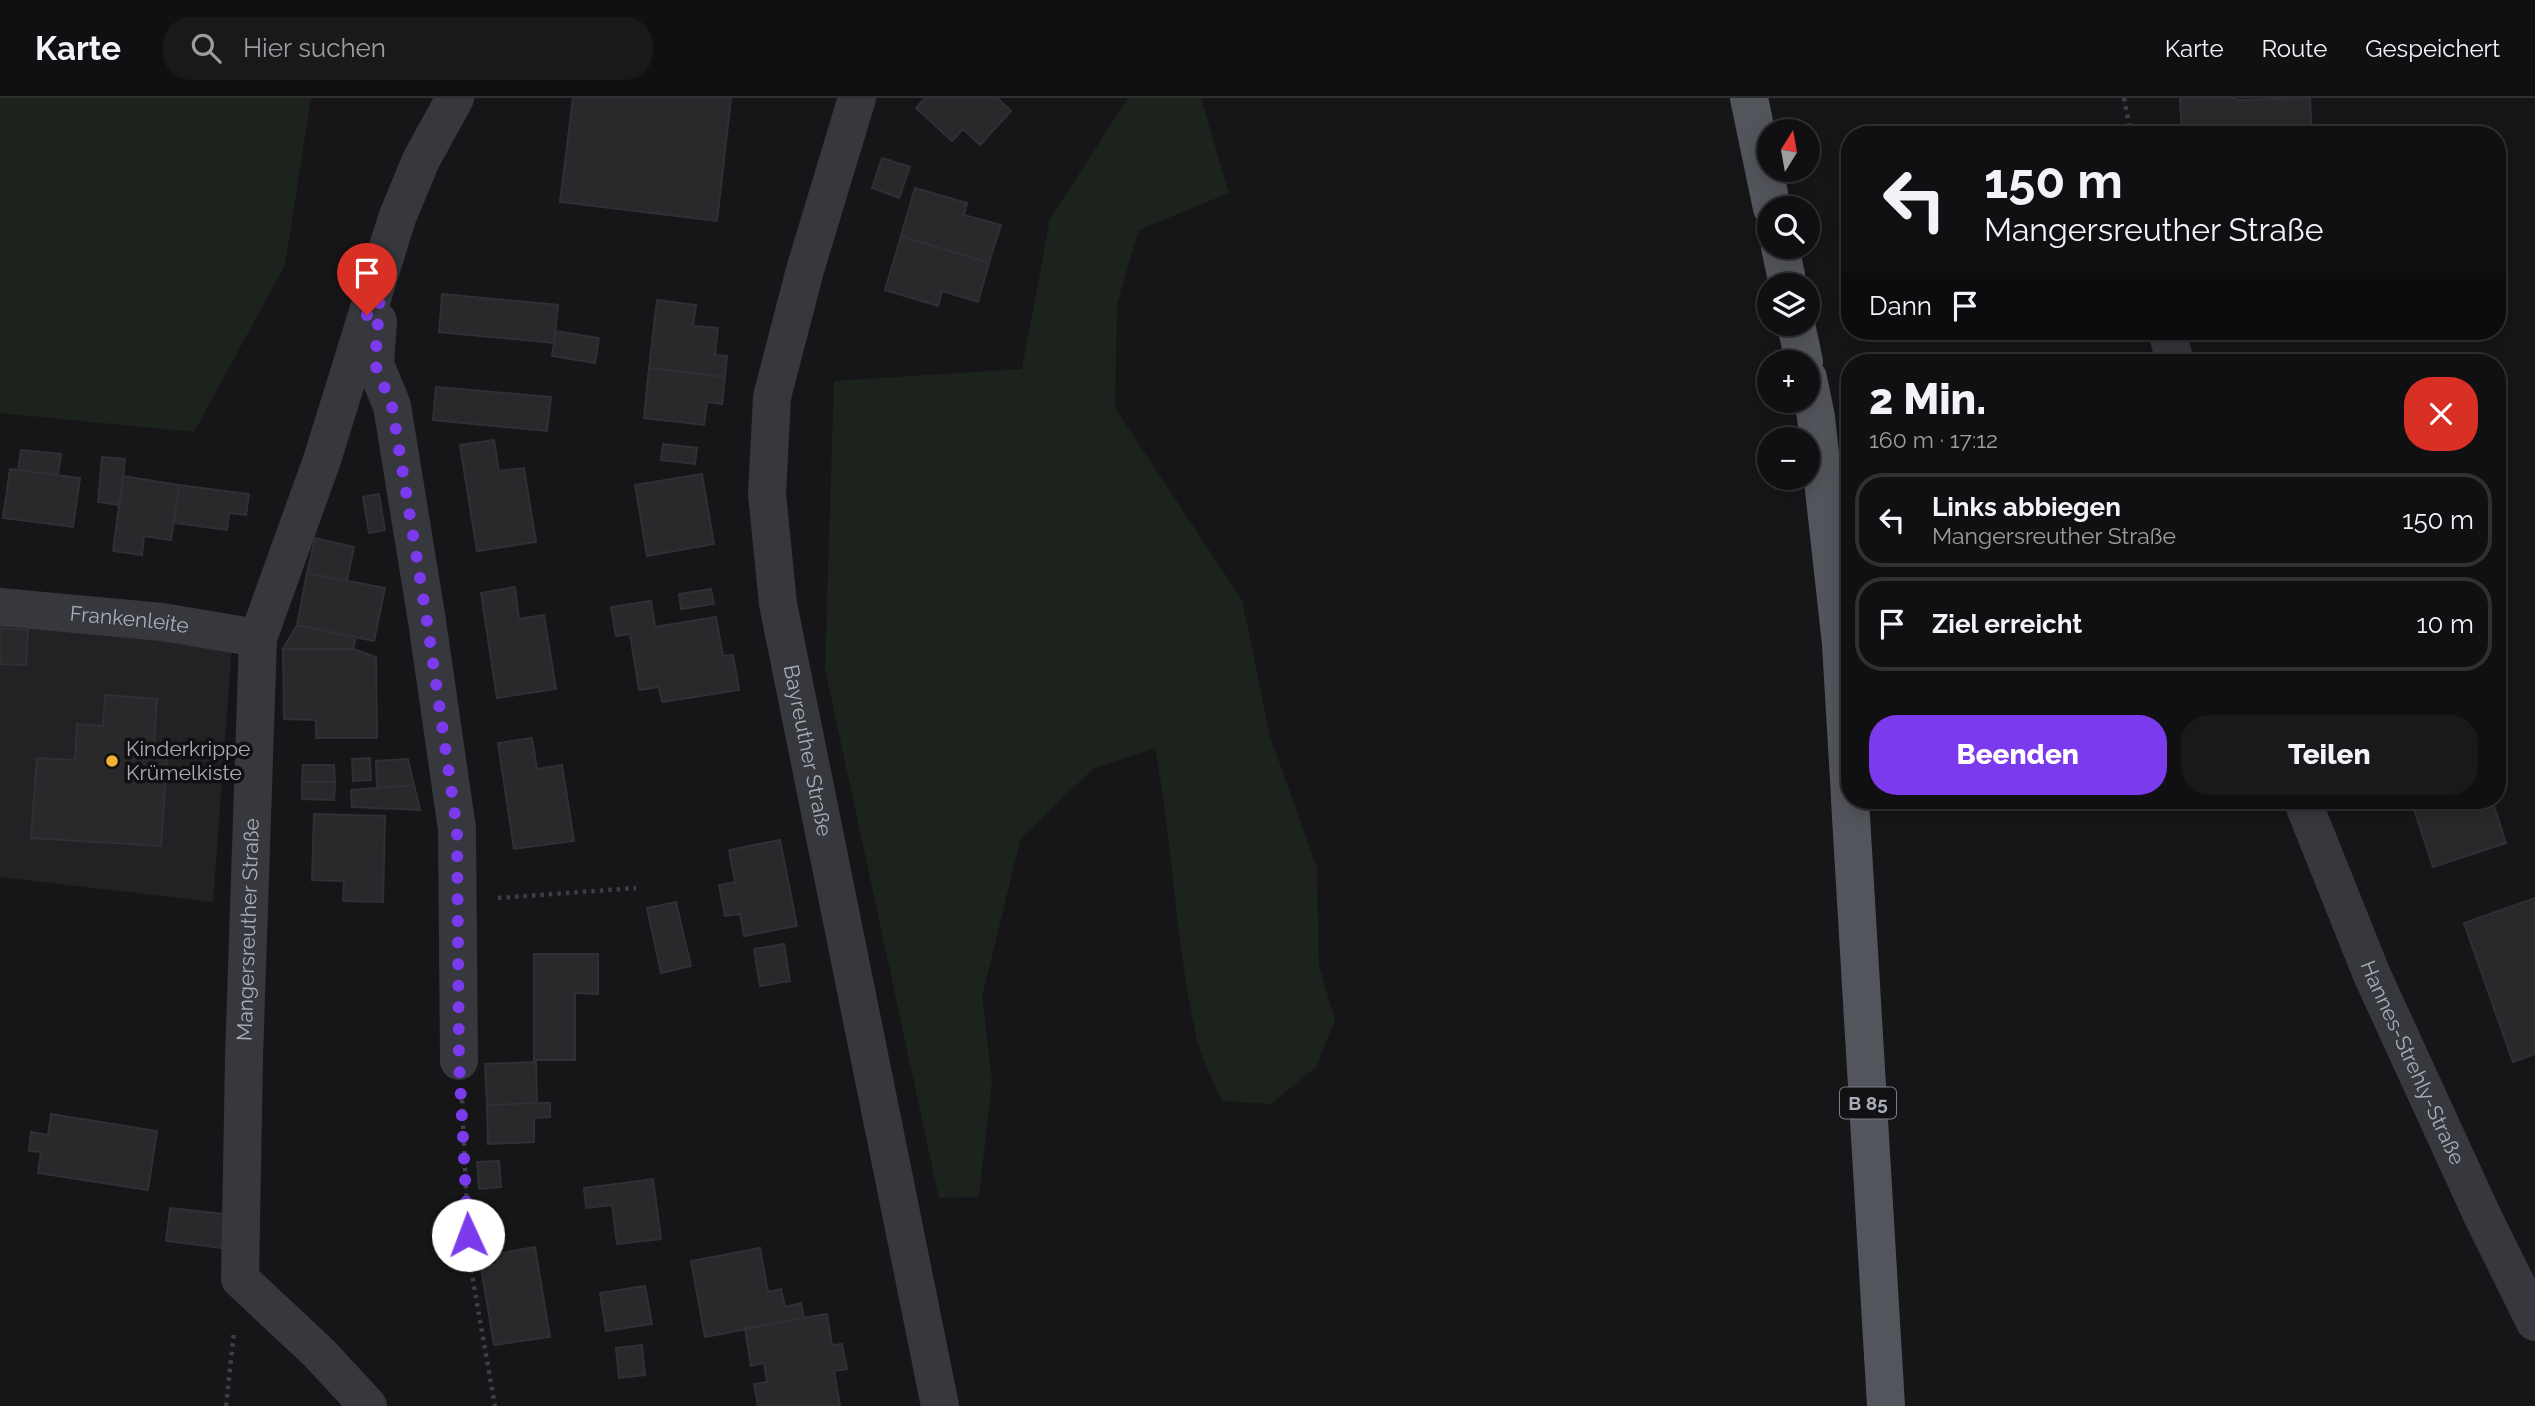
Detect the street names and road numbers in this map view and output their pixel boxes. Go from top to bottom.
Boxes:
street label: Frankenleite [69,601,191,638]
street label: Bayreuther Straße [779,662,838,838]
street label: Mangersreuther Straße [232,818,264,1041]
street label: Hannes-Strehly-Straße [2356,957,2470,1168]
road number: B 85 [1840,1088,1896,1119]

